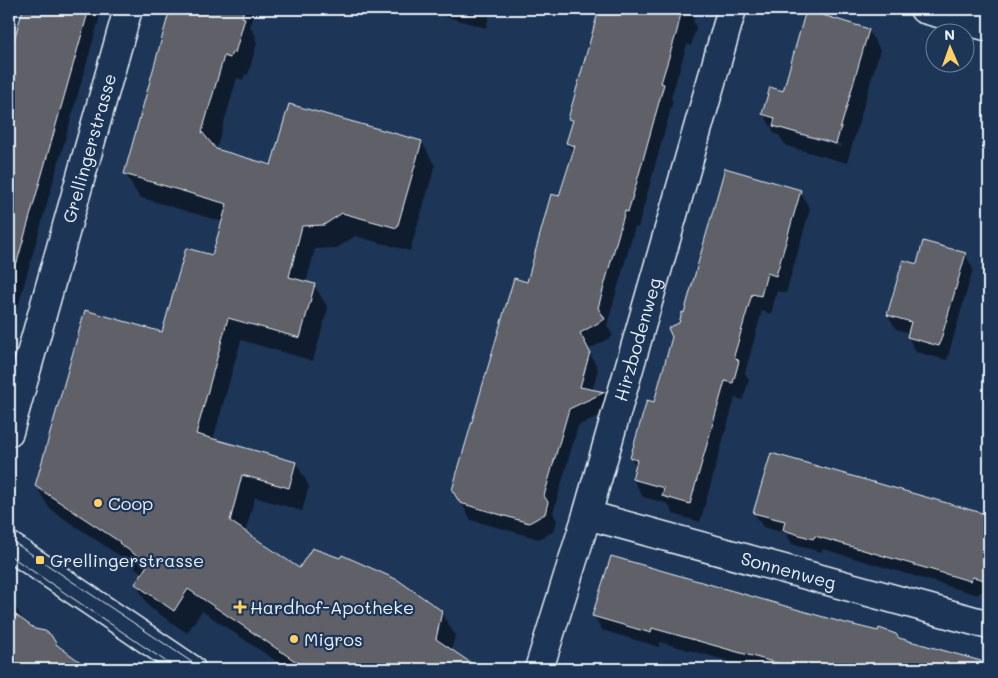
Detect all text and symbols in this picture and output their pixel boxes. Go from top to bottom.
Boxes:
north arrow [926,22,976,72]
text: N [944,25,955,44]
street label: Grellingerstrasse [56,70,121,226]
street label: Hirzbodenweg [608,275,666,404]
place label: Coop [108,491,153,515]
marker: Coop [92,497,104,509]
street label: Sonnenweg [738,546,839,595]
place label: Grellingerstrasse [50,548,204,572]
marker: Grellingerstrasse [34,554,46,566]
place label: Hardhof-Apotheke [250,595,414,619]
marker: Hardhof-Apotheke [234,601,246,613]
place label: Migros [304,627,363,651]
marker: Migros [288,633,300,645]

